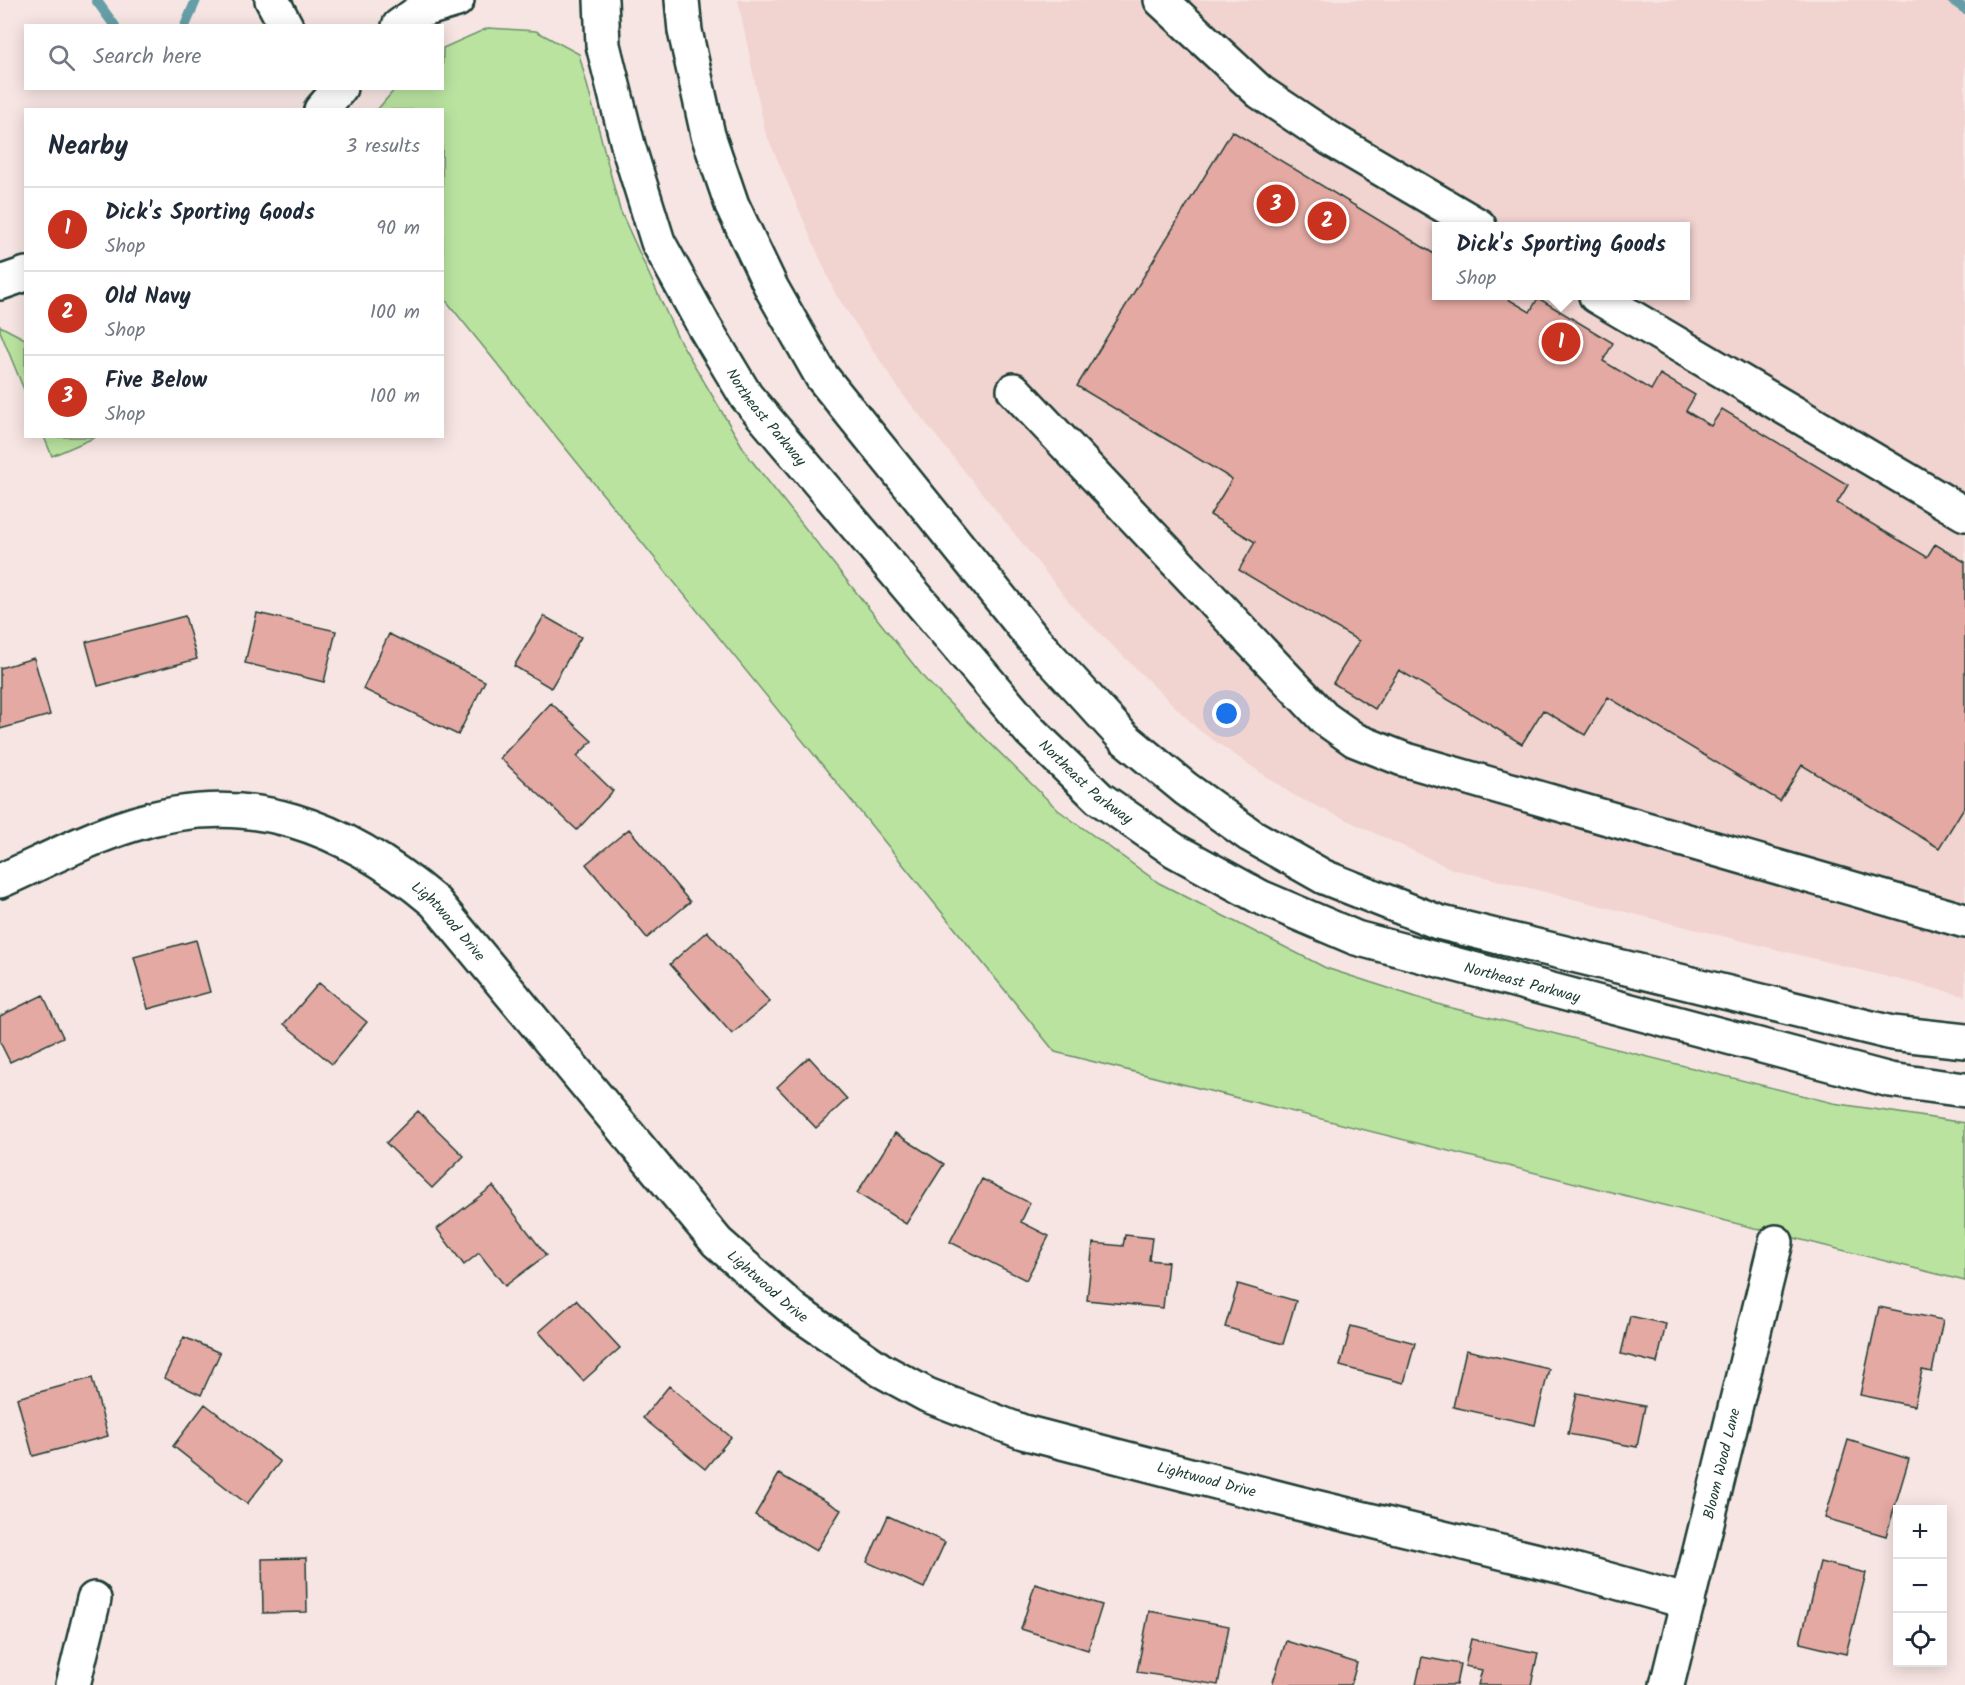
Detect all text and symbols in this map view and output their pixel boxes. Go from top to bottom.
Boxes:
search box [24,24,444,90]
text: Search here [93,40,201,75]
icon: search [45,41,78,74]
text: Nearby [48,126,128,168]
text: 3 results [346,131,420,163]
pin: 3 [1256,182,1296,226]
text: Dick's Sporting Goods [105,196,315,231]
pin: 2 [1308,198,1346,244]
text: 1 [64,213,71,245]
text: 90 m [376,213,420,245]
popup [1432,222,1690,300]
text: Dick's Sporting Goods [1456,228,1666,263]
text: Shop [105,231,145,263]
text: Shop [1456,263,1496,295]
text: Old Navy [105,280,191,315]
text: 2 [62,297,73,329]
text: 100 m [370,297,420,329]
text: Shop [105,315,145,347]
pin: 1 [1542,320,1580,364]
text: Five Below [105,364,207,399]
street label: Northeast Parkway [719,364,812,473]
text: 3 [62,381,73,413]
text: 100 m [370,381,420,413]
text: Shop [105,399,145,431]
your location [1212,699,1241,728]
street label: Northeast Parkway [1033,734,1138,832]
street label: Lightwood Drive [406,876,491,967]
street label: Northeast Parkway [1461,956,1584,1010]
street label: Lightwood Drive [721,1245,813,1330]
street label: Bloom Wood Lane [1697,1406,1748,1522]
street label: Lightwood Drive [1154,1456,1259,1505]
map controls [1893,1505,1947,1667]
button: + [1893,1505,1947,1559]
button: − [1893,1559,1947,1613]
button: locate [1893,1613,1947,1667]

